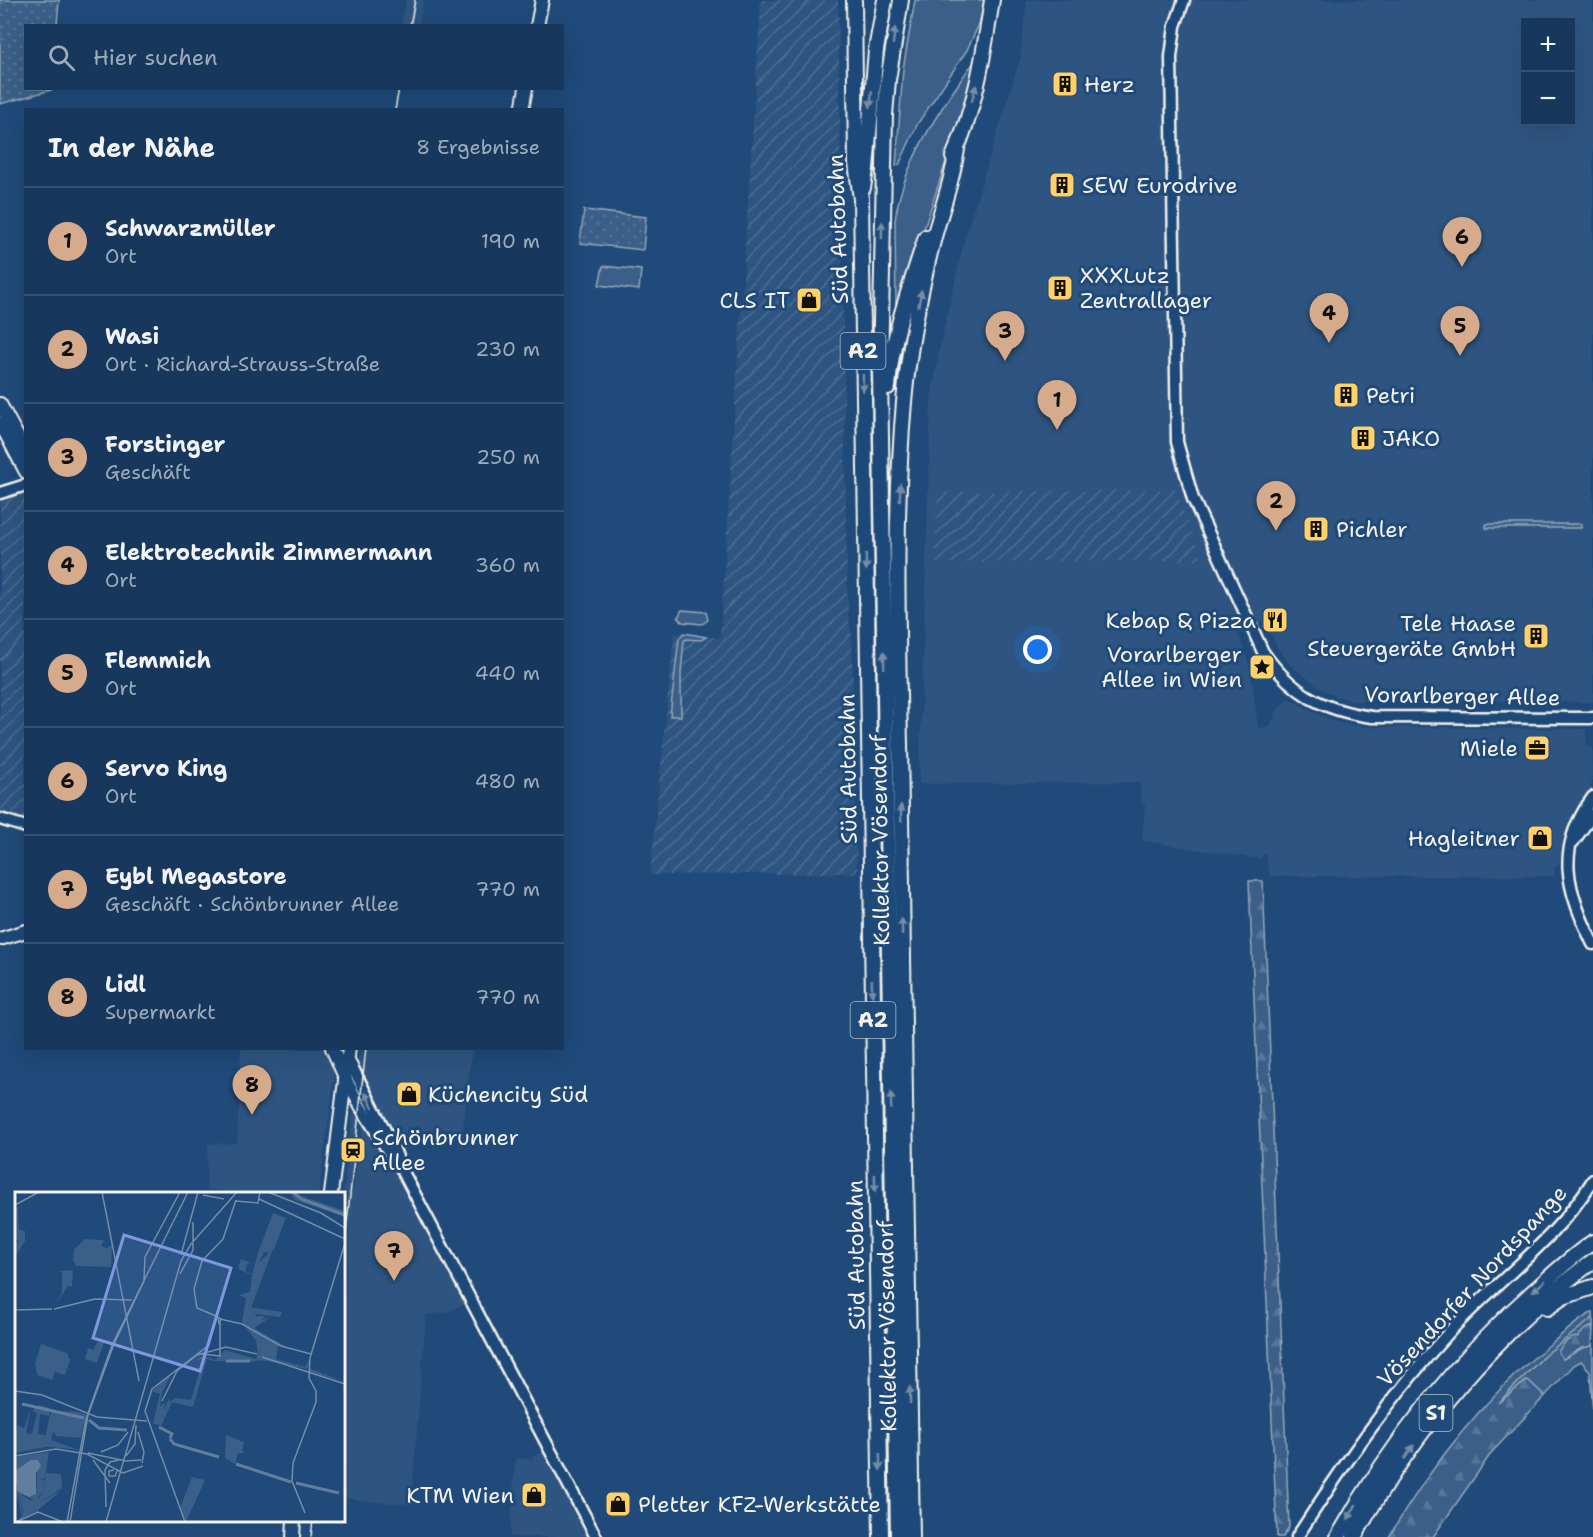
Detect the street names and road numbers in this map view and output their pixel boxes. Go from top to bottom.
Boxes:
street label: Süd Autobahn [821,153,855,305]
road number: A2 [840,333,886,369]
street label: Vorarlberger Allee [1364,680,1560,712]
street label: Süd Autobahn [832,694,864,844]
street label: Kollektor Vösendorf [864,733,896,946]
road number: A2 [850,1002,896,1038]
street label: Vösendorfer Nordspange [1371,1179,1573,1393]
street label: Süd Autobahn [840,1180,872,1330]
street label: Kollektor Vösendorf [871,1219,903,1432]
road number: S1 [1420,1395,1452,1431]

